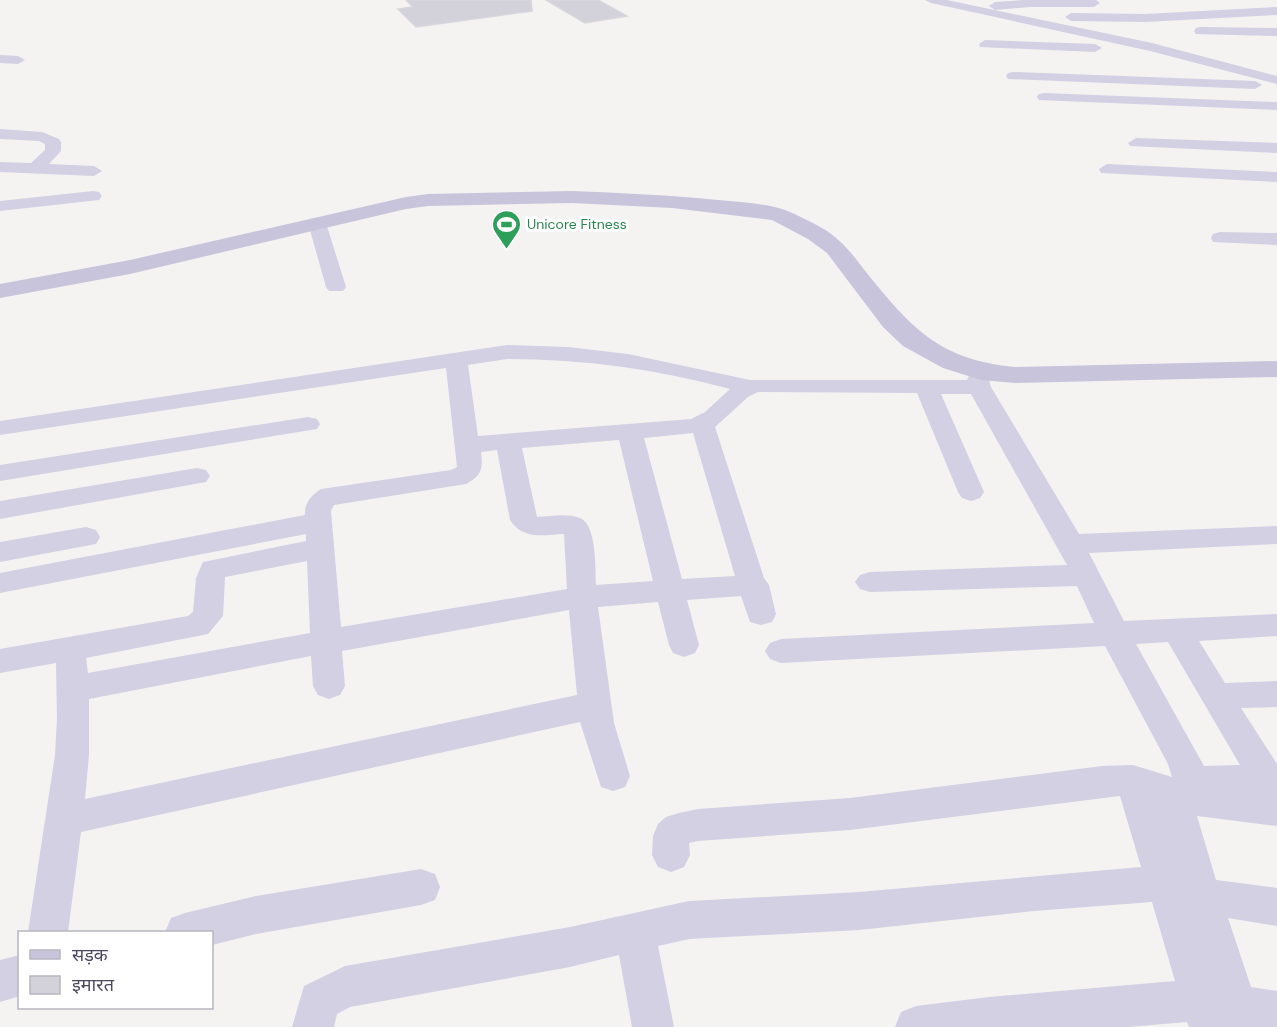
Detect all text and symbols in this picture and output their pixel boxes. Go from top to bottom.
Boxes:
sports icon: Unicore Fitness [490,208,522,250]
place label: Unicore Fitness [527,215,627,233]
legend [18,931,213,1009]
text: सड़क [72,943,109,967]
text: इमारत [72,973,115,997]

